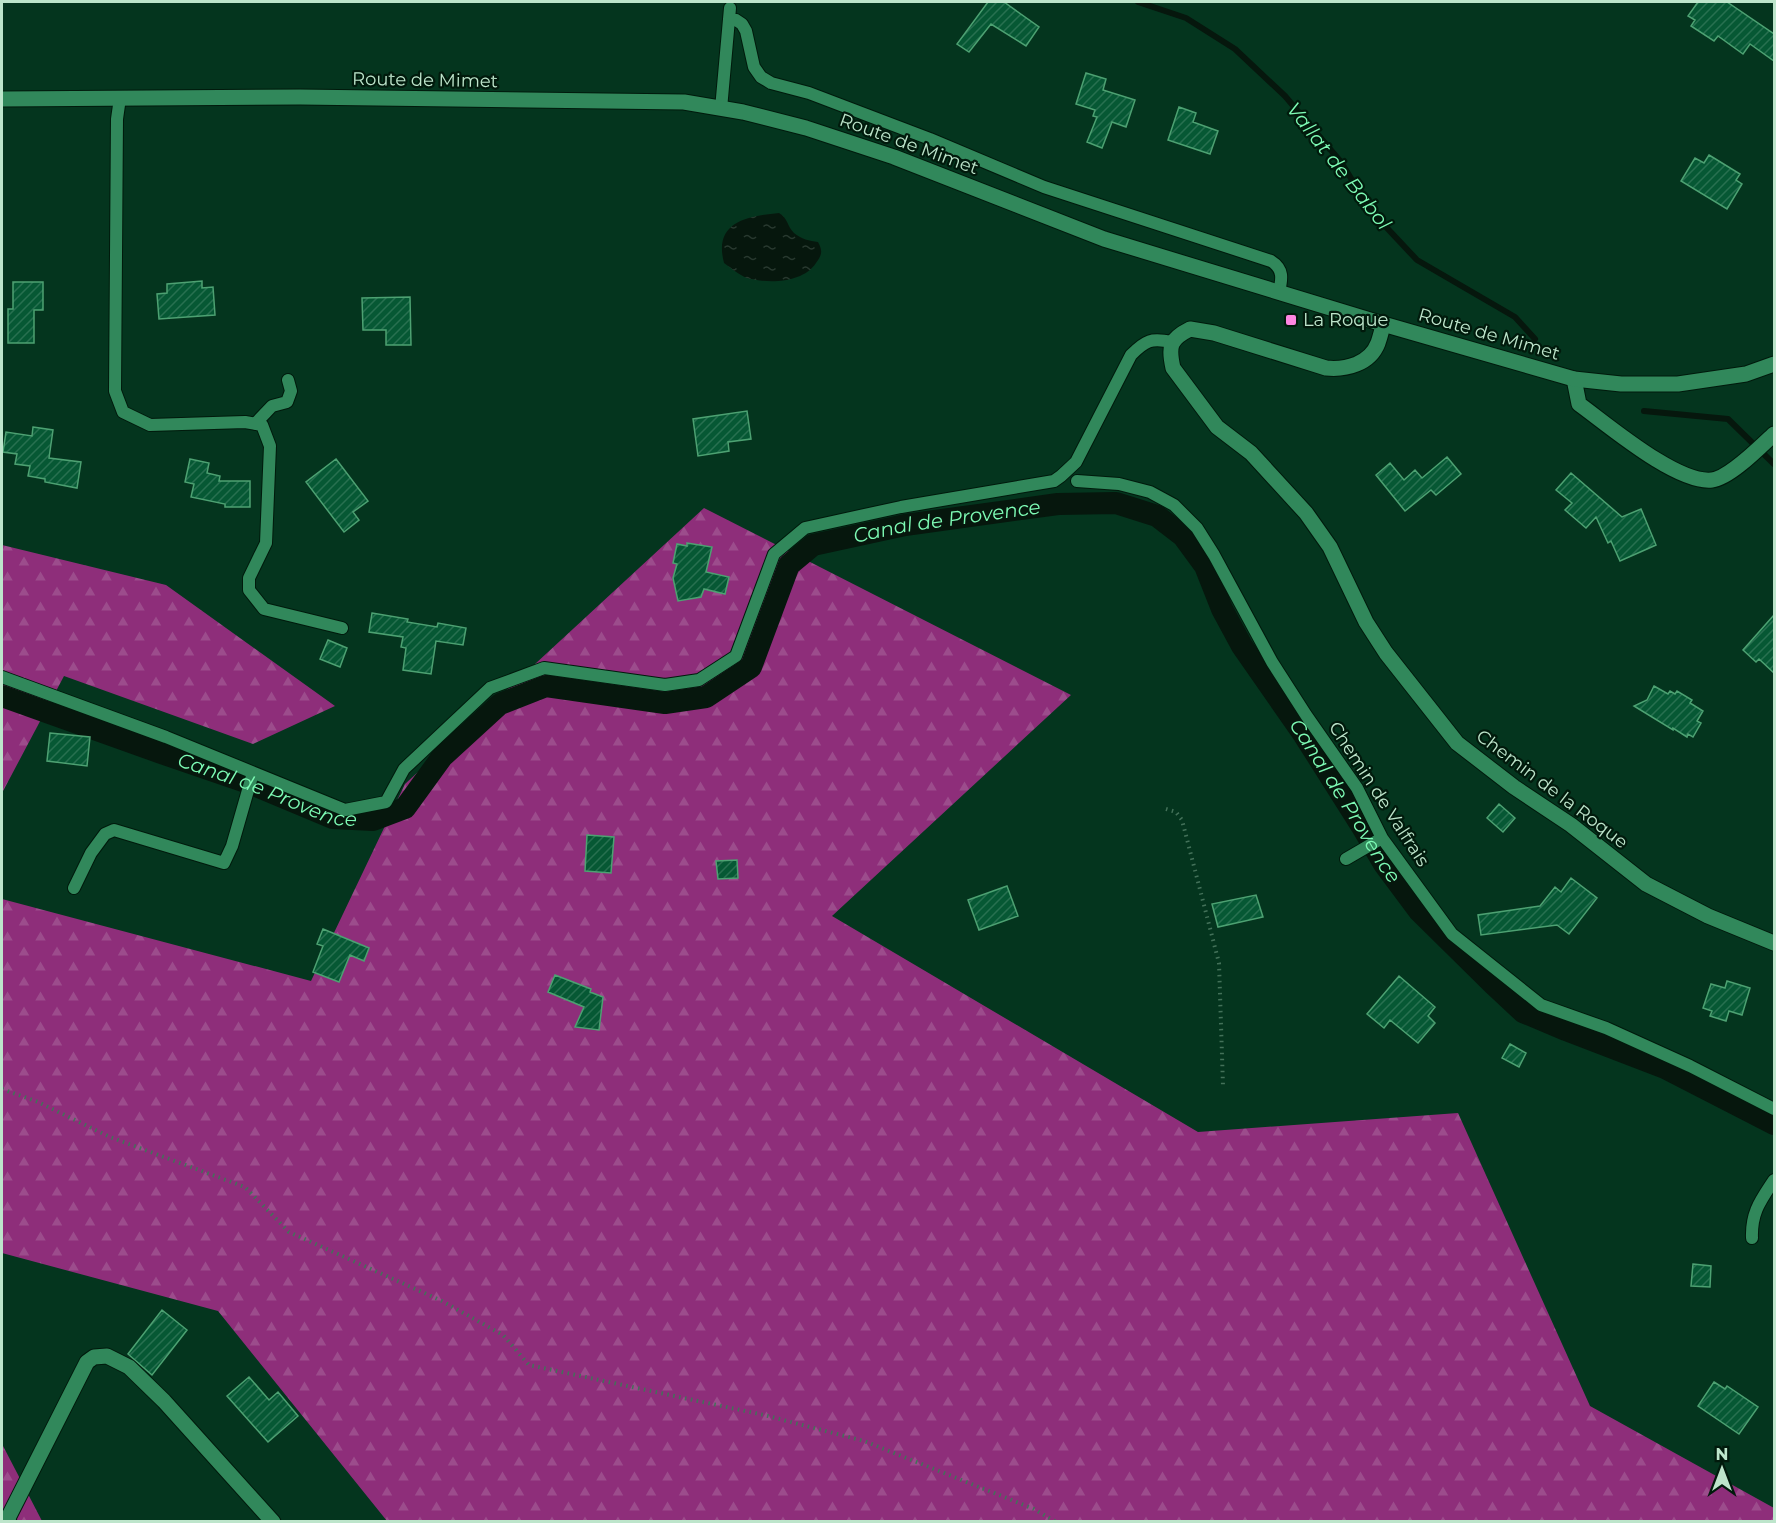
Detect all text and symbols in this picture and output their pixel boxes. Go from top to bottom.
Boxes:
street label: Route de Mimet [352,68,498,92]
water label: Vallat de Babol [1282,97,1397,235]
street label: Route de Mimet [837,109,981,179]
street label: Route de Mimet [1416,303,1562,365]
place label: La Roque [1303,309,1389,331]
marker: La Roque [1284,313,1298,327]
water label: Canal de Provence [851,495,1042,548]
water label: Canal de Provence [1284,714,1406,888]
street label: Chemin de Valfrais [1324,717,1434,871]
street label: Chemin de la Roque [1472,725,1632,853]
water label: Canal de Provence [175,748,357,831]
north arrow [1692,1439,1752,1499]
text: N [1716,1445,1728,1464]

